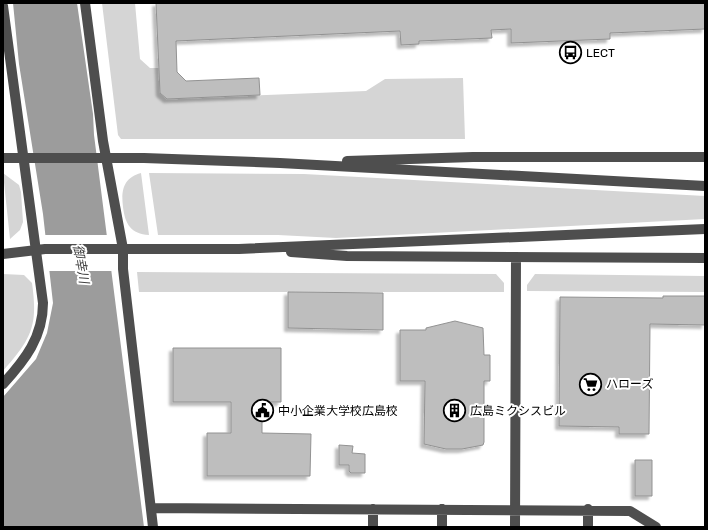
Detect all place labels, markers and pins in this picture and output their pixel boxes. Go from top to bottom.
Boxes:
bus stop icon: LECT [558,40,584,66]
place label: LECT [586,46,615,60]
supermarket icon: ハローズ [577,371,603,397]
place label: ハローズ [606,377,653,391]
public building icon: 中小企業大学校広島校 [250,398,276,424]
building icon: 広島ミクシスビル [441,398,467,424]
place label: 中小企業大学校広島校 [278,404,398,418]
place label: 広島ミクシスビル [470,404,566,418]

